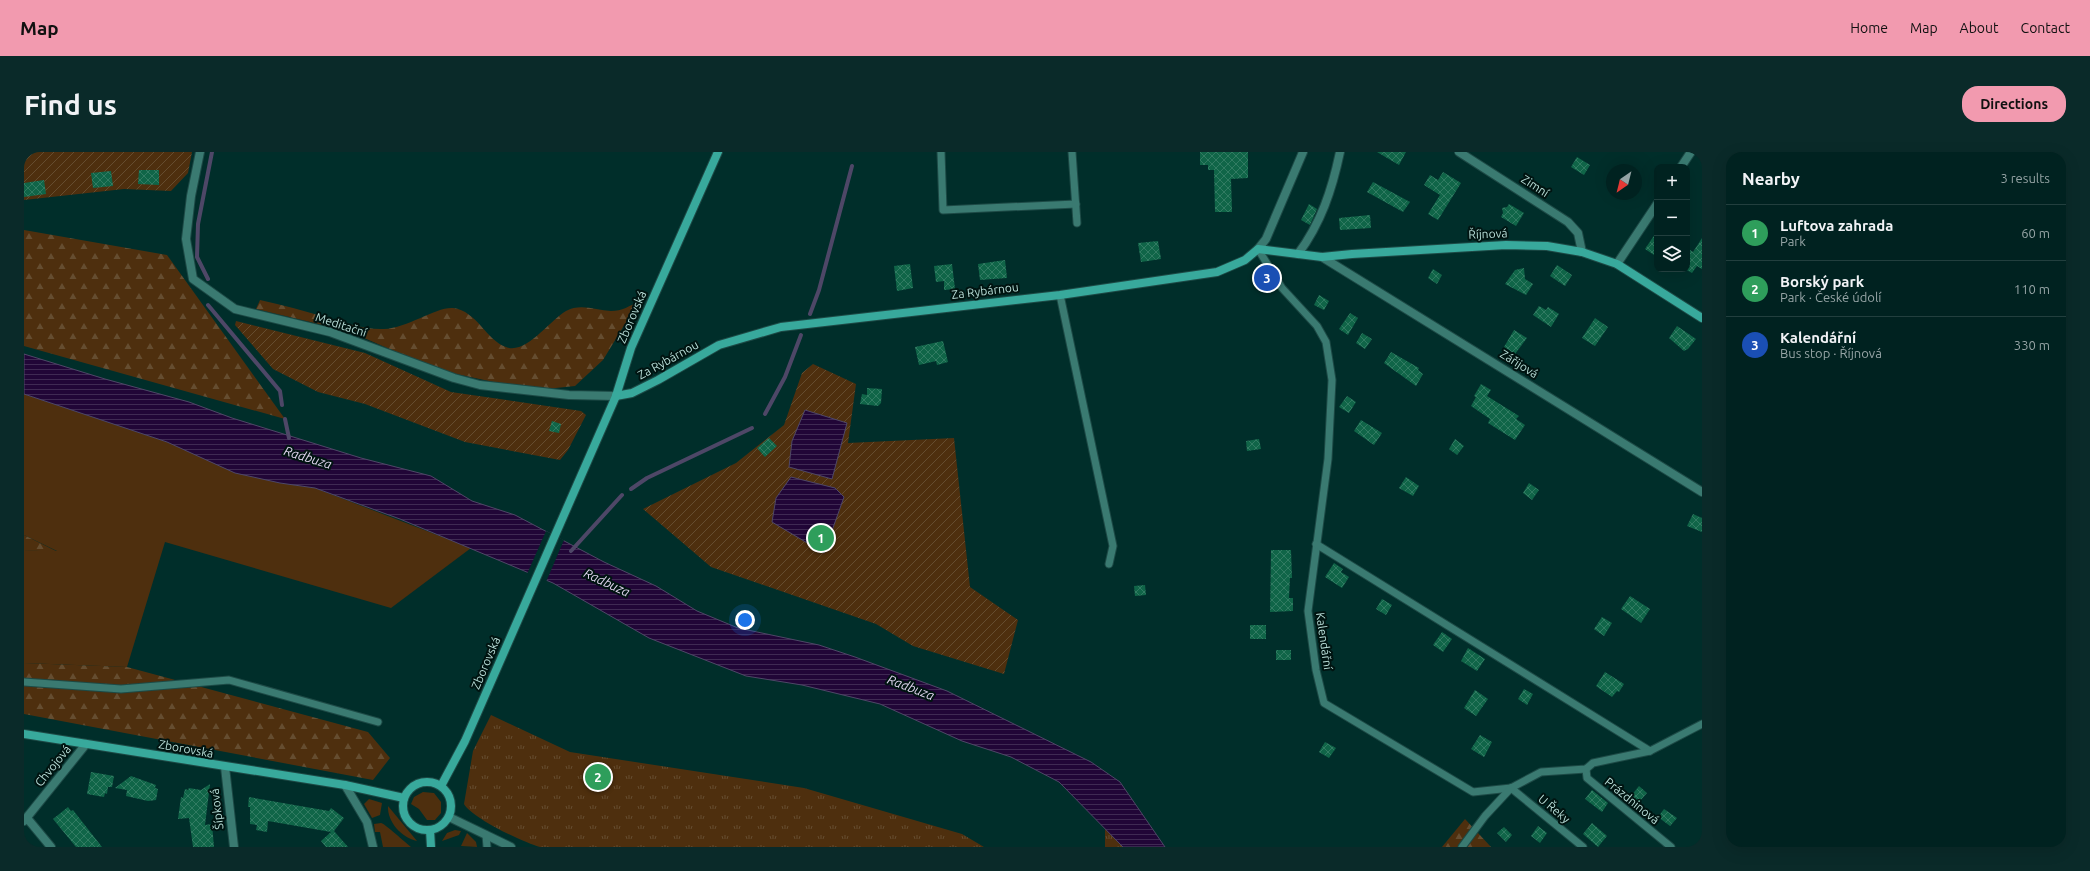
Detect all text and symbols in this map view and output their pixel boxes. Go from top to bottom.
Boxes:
text: Map [20,17,59,39]
text: Home [1850,20,1888,36]
text: Map [1910,20,1938,36]
text: About [1960,20,1999,36]
text: Contact [2021,20,2070,36]
button: Directions [1962,86,2066,122]
text: Find us [24,89,117,120]
north arrow [1606,164,1642,200]
map controls [1654,164,1690,272]
button: + [1654,164,1690,200]
text: Nearby [1742,169,1800,188]
text: 3 results [2000,171,2050,185]
street label: Zimní [1519,172,1552,200]
button: − [1654,200,1690,236]
text: Luftova zahrada [1780,217,1893,234]
street label: Říjnová [1468,226,1508,241]
text: 1 [1751,226,1759,240]
text: 60 m [2021,226,2050,240]
text: Park [1780,234,1806,248]
button: layers [1654,236,1690,272]
pin: 3 [1254,263,1280,293]
text: Borský park [1780,273,1864,290]
street label: Za Rybárnou [951,280,1019,301]
text: 2 [1751,282,1759,296]
text: 110 m [2014,282,2050,296]
street label: Zborovská [615,289,648,345]
text: Park · České údolí [1780,290,1881,304]
street label: Meditační [314,310,369,339]
text: Kalendářní [1780,329,1856,346]
street label: Za Rybárnou [635,338,700,382]
text: 3 [1751,338,1759,352]
text: 330 m [2014,338,2050,352]
text: Bus stop · Říjnová [1780,346,1882,360]
street label: Zářijová [1498,347,1541,380]
water label: Radbuza [283,443,333,471]
pin: 1 [808,523,834,553]
water label: Radbuza [582,565,632,599]
your location [735,610,755,630]
street label: Kalendářní [1314,612,1335,671]
street label: Zborovská [469,635,502,691]
water label: Radbuza [886,672,936,702]
street label: Zborovská [158,737,215,760]
street label: Chvojová [32,743,73,789]
pin: 2 [585,762,611,792]
street label: Prázdninová [1603,775,1662,826]
street label: Šípková [208,788,225,830]
street label: U Řeky [1536,792,1573,826]

